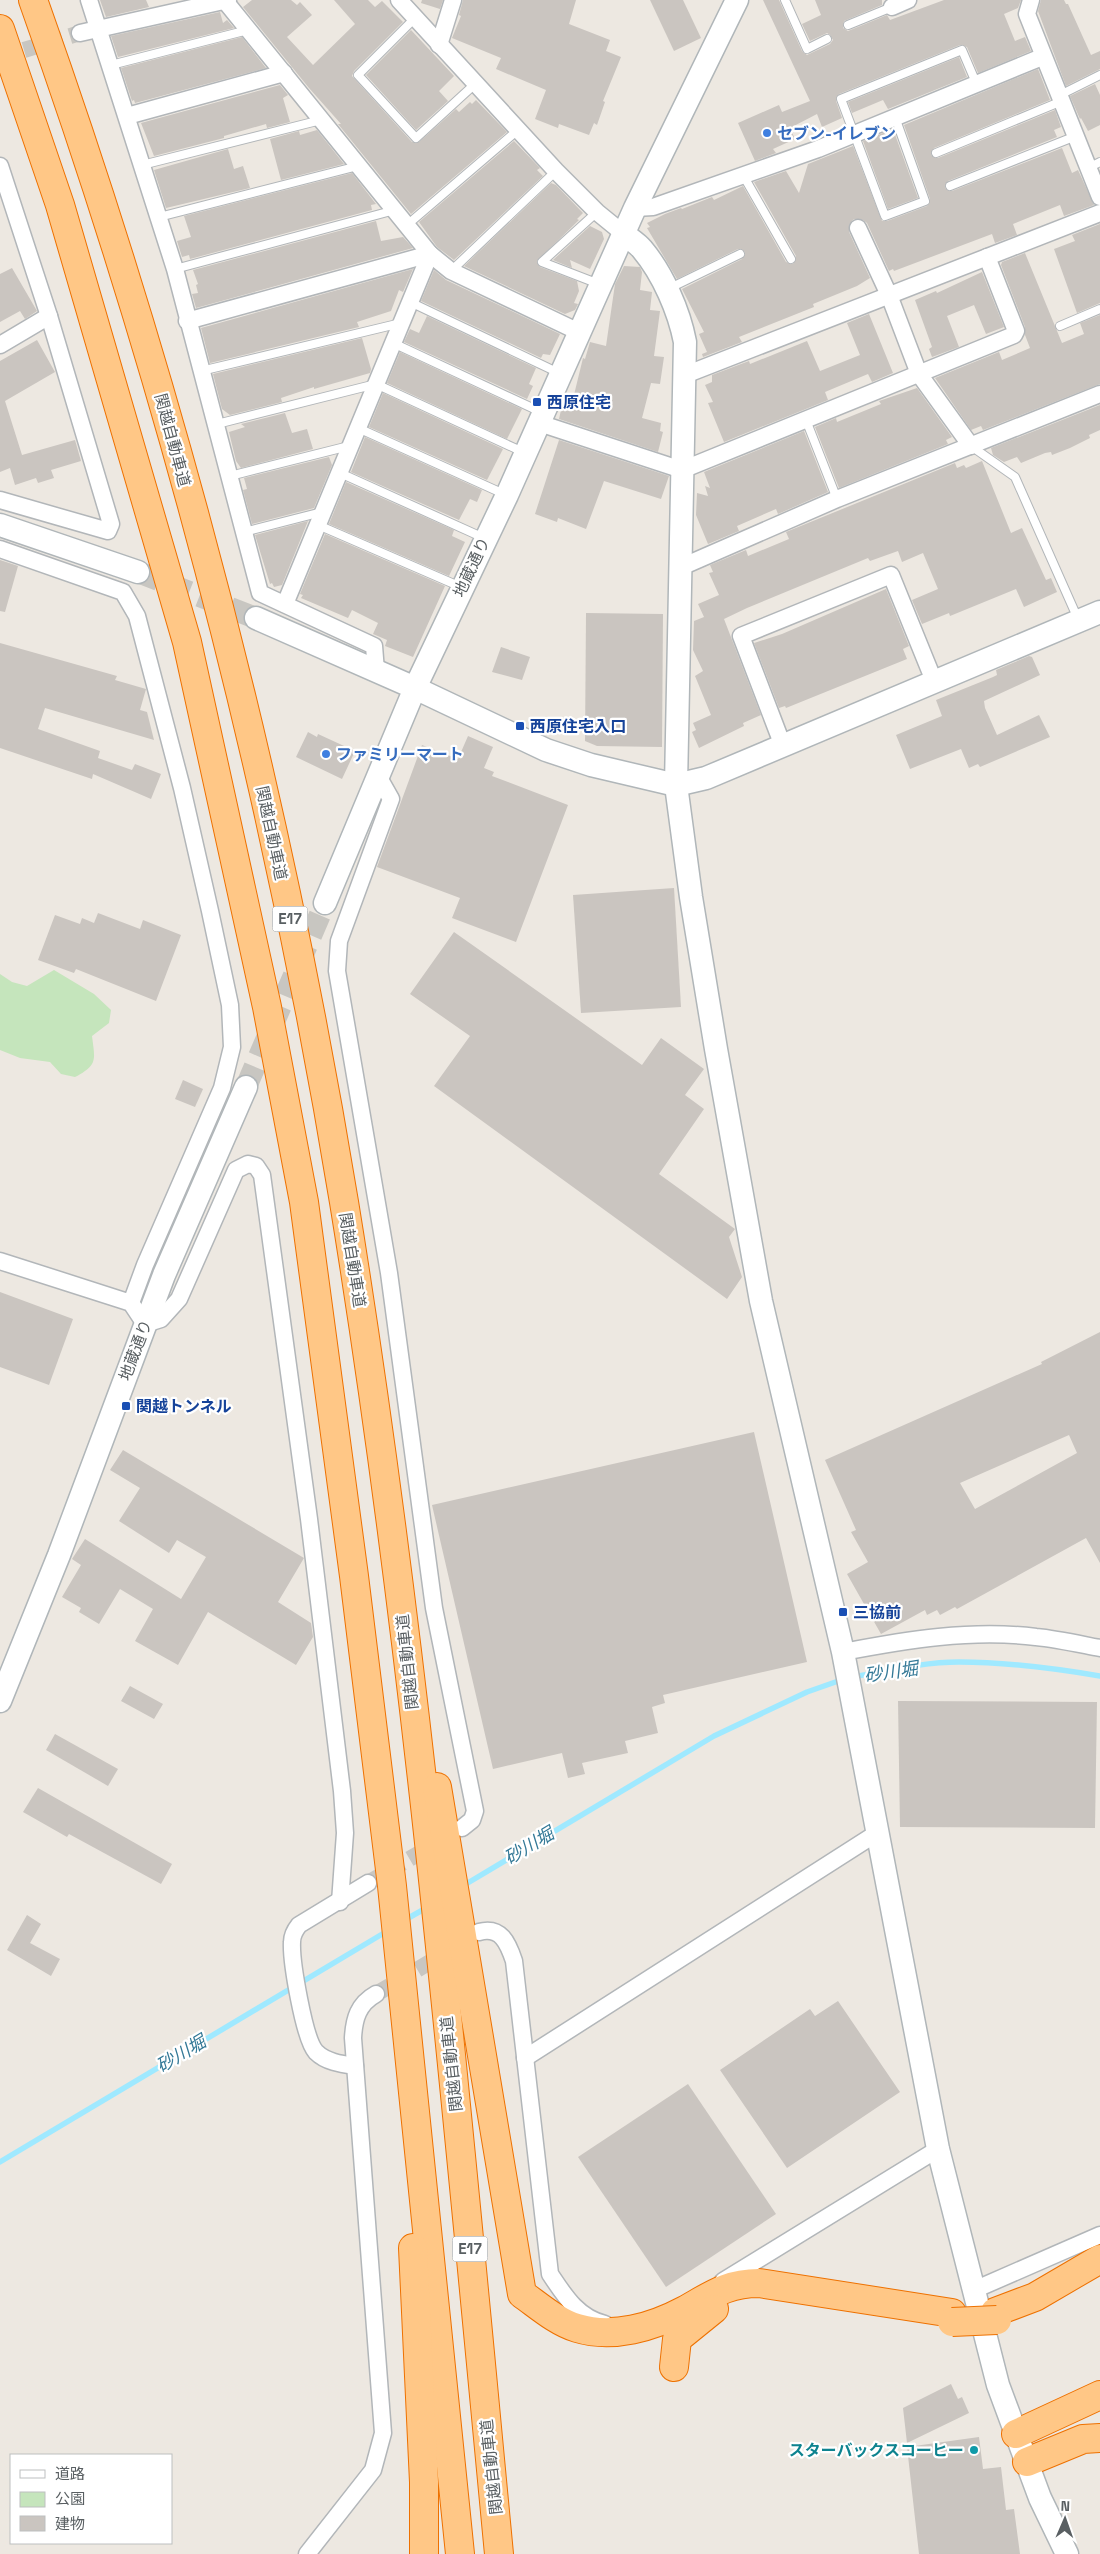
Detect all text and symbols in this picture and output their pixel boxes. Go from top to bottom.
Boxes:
place label: セブン-イレブン [777,123,896,144]
marker: セブン-イレブン [761,127,773,139]
street label: 関越自動車道 [150,391,195,489]
place label: 西原住宅 [547,392,611,413]
marker: 西原住宅 [531,396,543,408]
street label: 地蔵通り [448,534,494,601]
place label: 西原住宅入口 [530,716,626,737]
marker: 西原住宅入口 [514,720,526,732]
place label: ファミリーマート [336,744,464,765]
marker: ファミリーマート [320,748,332,760]
street label: 関越自動車道 [251,784,292,882]
road number: E17 [272,906,308,932]
street label: 関越自動車道 [335,1211,370,1309]
street label: 地蔵通り [114,1317,157,1384]
place label: 関越トンネル [136,1396,232,1417]
marker: 関越トンネル [120,1400,132,1412]
place label: 三協前 [853,1602,901,1623]
marker: 三協前 [837,1606,849,1618]
street label: 関越自動車道 [392,1613,423,1711]
water label: 砂川堀 [863,1656,922,1687]
water label: 砂川堀 [500,1820,560,1869]
street label: 関越自動車道 [436,2015,467,2113]
water label: 砂川堀 [152,2028,212,2077]
road number: E17 [452,2236,488,2262]
street label: 関越自動車道 [476,2418,507,2516]
place label: スターバックスコーヒー [789,2440,964,2461]
marker: スターバックスコーヒー [968,2444,980,2456]
legend [10,2454,172,2544]
text: 道路 [55,2464,85,2483]
text: 公園 [55,2489,85,2508]
north arrow [1040,2494,1090,2544]
text: N [1060,2497,1070,2515]
text: 建物 [55,2514,85,2533]

